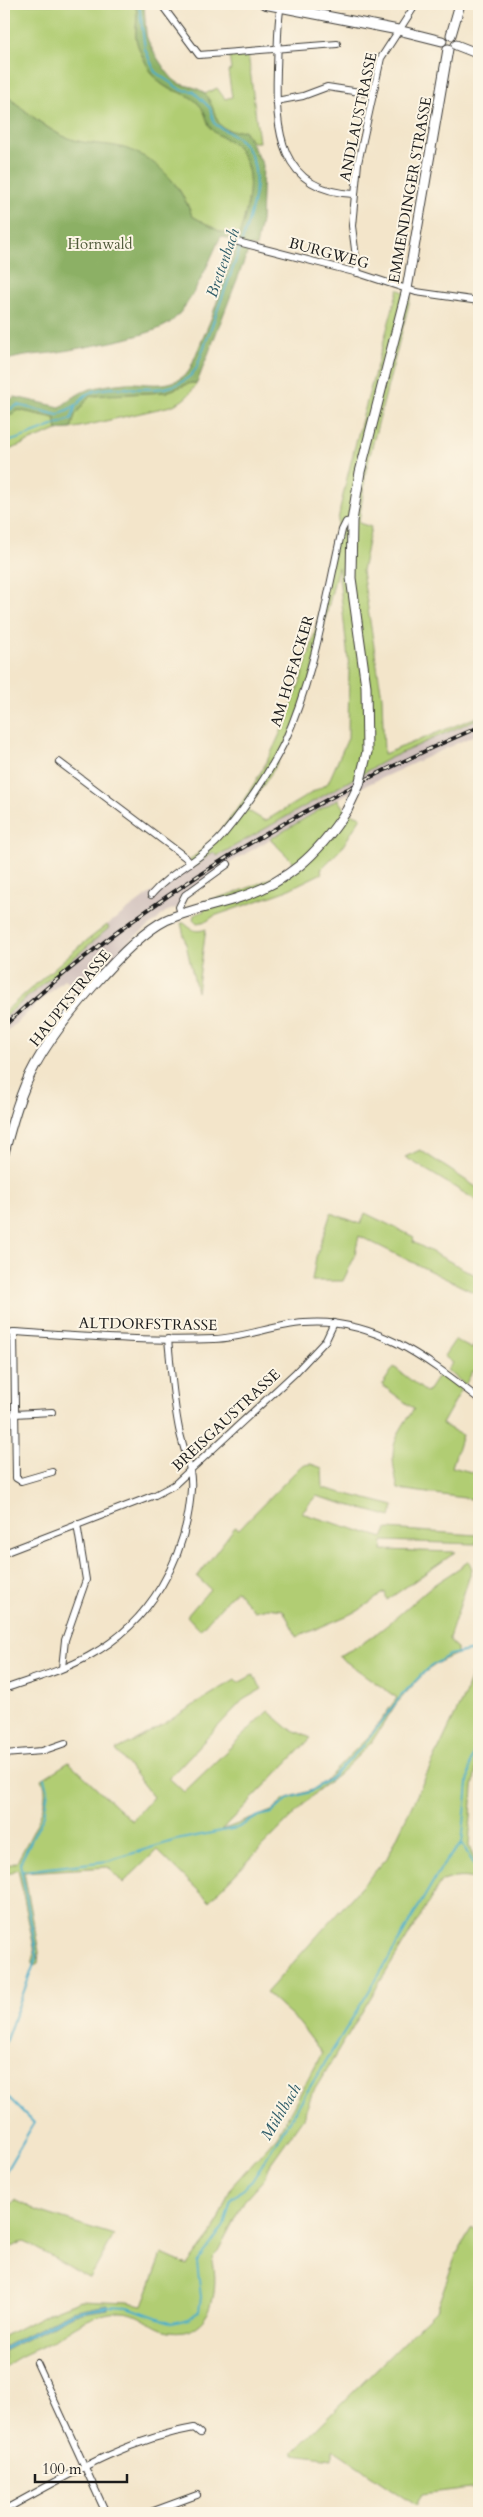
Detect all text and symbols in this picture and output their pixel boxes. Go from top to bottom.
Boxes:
street label: ANDLAUSTRASSE [335,51,381,183]
street label: EMMENDINGER STRASSE [384,95,436,285]
water label: Brettenbach [201,225,245,300]
street label: BURGWEG [287,233,372,273]
park label: Hornwald [68,234,132,254]
street label: AM HOFACKER [266,612,319,729]
street label: HAUPTSTRASSE [25,945,115,1051]
street label: ALTDORFSTRASSE [78,1313,218,1335]
street label: BREISGAUSTRASSE [168,1365,284,1475]
water label: Mühlbach [256,2079,307,2144]
scale bar [35,2452,128,2484]
text: 100 m [42,2459,82,2479]

